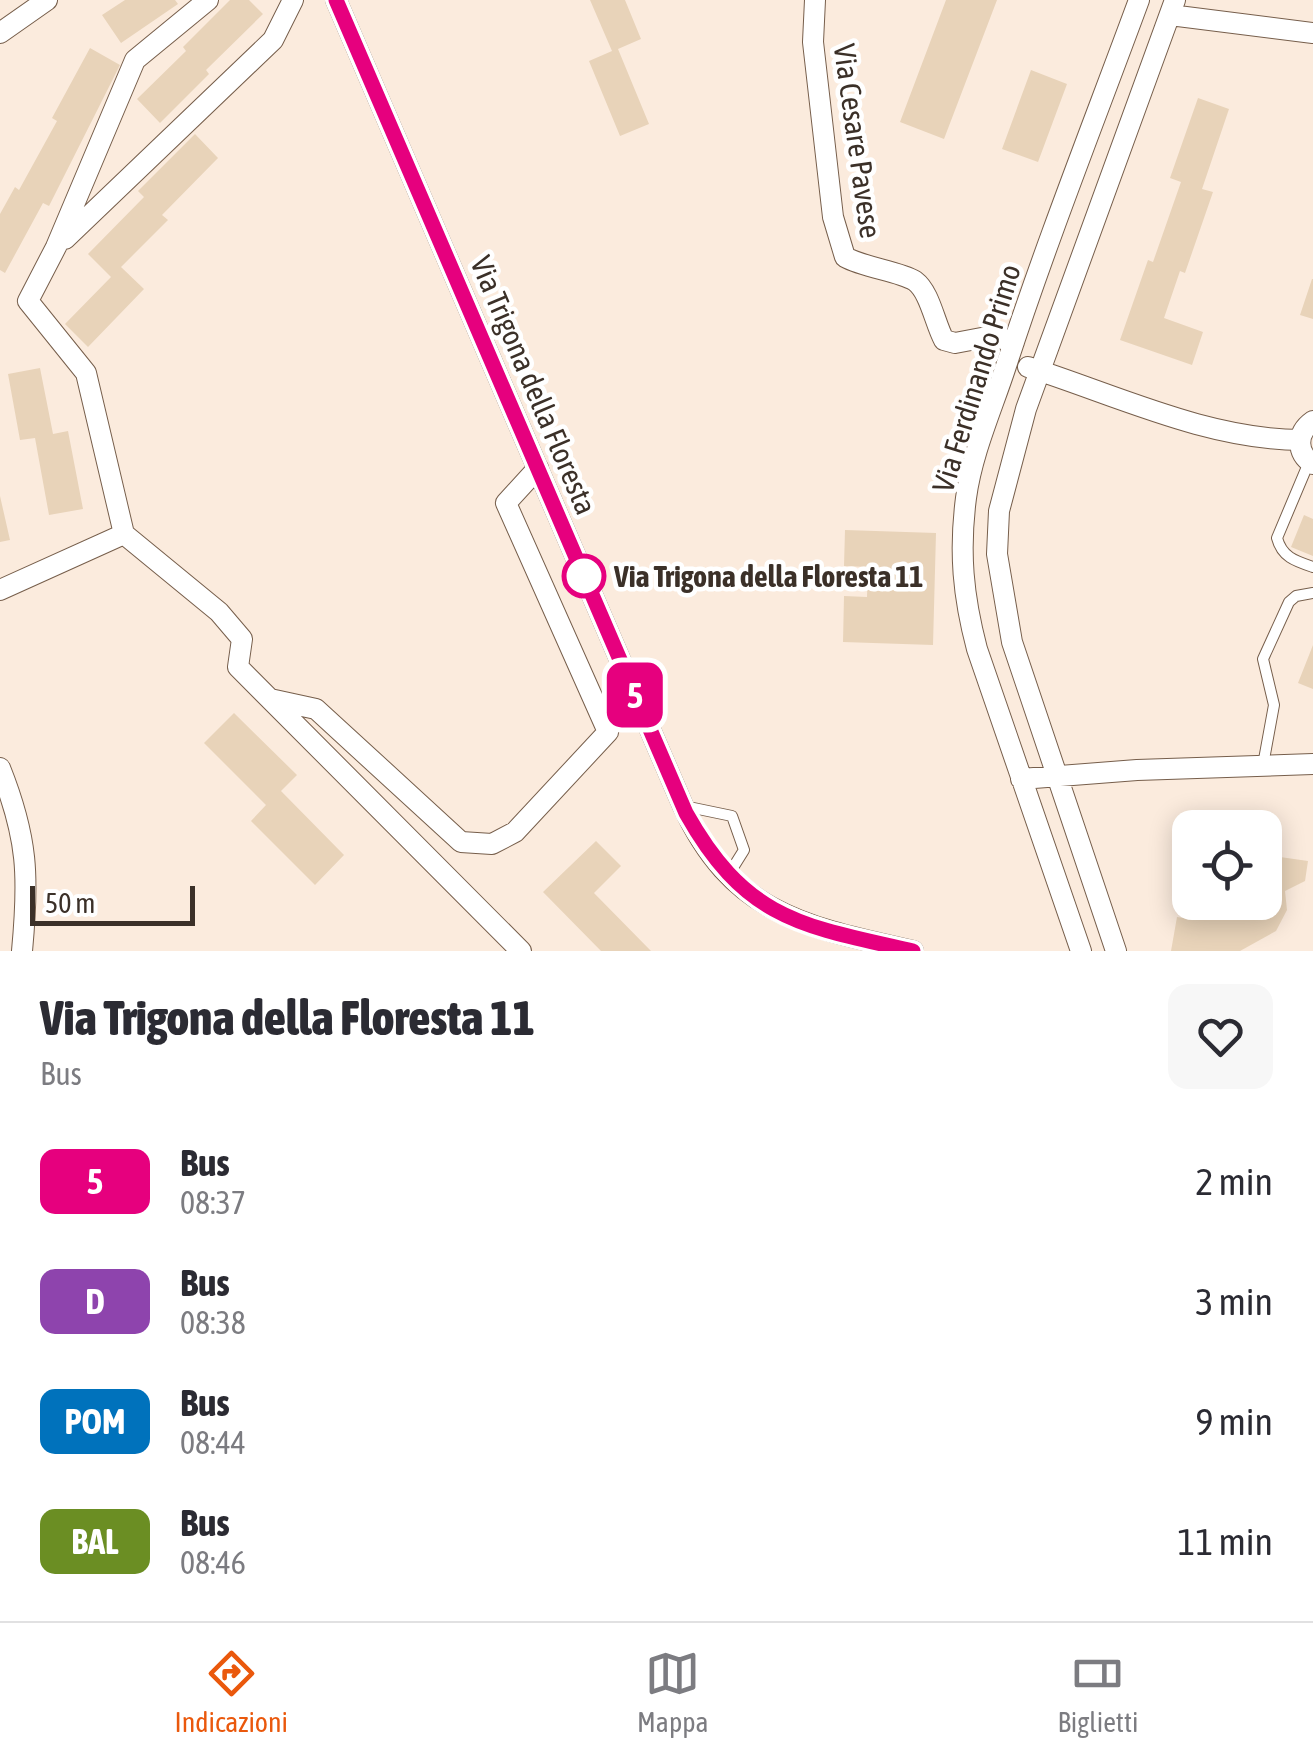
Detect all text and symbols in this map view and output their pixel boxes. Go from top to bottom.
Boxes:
street label: Via Cesare Pavese [828,42,888,240]
street label: Via Trigona della Floresta [464,251,604,519]
street label: Via Ferdinando Primo [925,260,1027,496]
marker: Via Trigona della Floresta 11 [563,555,605,597]
place label: Via Trigona della Floresta 11 [613,559,923,593]
line badge: 5 [602,662,668,728]
text: 5 [627,675,643,715]
map controls [1172,810,1282,920]
button: locate [1172,810,1282,920]
scale bar [30,881,195,926]
text: 50 m [45,887,95,919]
button: heart [1168,984,1273,1089]
text: Via Trigona della Floresta 11 [40,990,535,1045]
text: Bus [40,1055,82,1092]
text: Bus [180,1141,230,1184]
text: 2 min [1195,1160,1273,1203]
text: 5 [87,1161,103,1201]
text: 08:37 [180,1184,246,1221]
text: Bus [180,1261,230,1304]
text: 3 min [1195,1280,1273,1323]
text: D [85,1281,105,1321]
text: 08:38 [180,1304,246,1341]
text: Bus [180,1381,230,1424]
text: 9 min [1195,1400,1273,1443]
text: POM [64,1401,126,1441]
text: 08:44 [180,1424,246,1461]
text: Bus [180,1501,230,1544]
text: 11 min [1178,1520,1273,1563]
text: BAL [71,1521,119,1561]
text: 08:46 [180,1544,246,1581]
tab: Indicazioni [175,1646,288,1738]
tab: Mappa [637,1646,708,1738]
tab: Biglietti [1058,1646,1138,1738]

